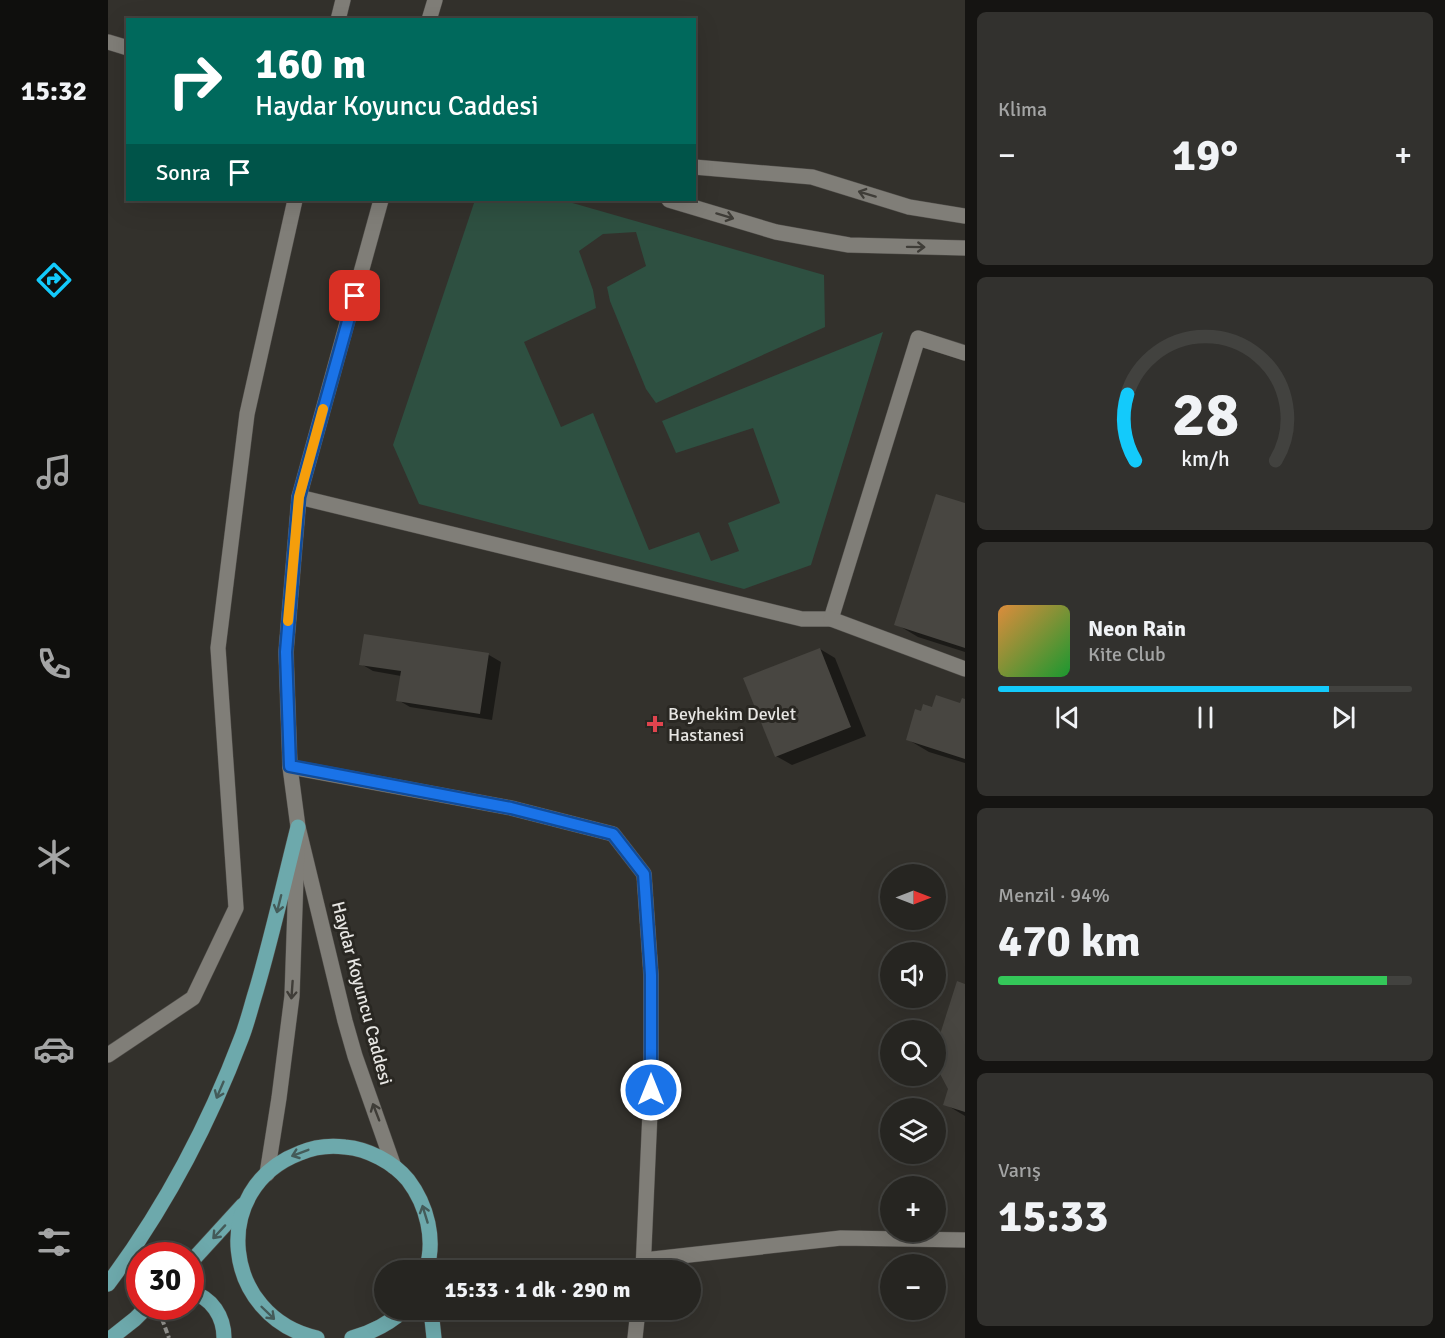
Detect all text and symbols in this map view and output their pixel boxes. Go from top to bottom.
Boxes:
text: 160 m [255,39,366,90]
icon: right [156,42,234,120]
text: 15:32 [21,75,87,108]
text: Haydar Koyuncu Caddesi [255,90,539,123]
text: Klima [998,97,1047,122]
text: 19° [1172,128,1238,183]
text: − [998,135,1016,176]
text: + [1394,135,1412,176]
icon: arrive [223,156,256,189]
text: Sonra [156,159,211,186]
one-way arrow [858,188,877,199]
one-way arrow [715,211,734,222]
one-way arrow [906,241,926,253]
icon: directions [33,259,75,301]
pin [329,270,380,321]
icon: arrive [338,279,371,312]
text: 28 [1171,376,1239,453]
text: km/h [1181,446,1229,472]
icon: music [33,451,75,493]
text: Neon Rain [1088,615,1186,642]
text: Kite Club [1088,642,1166,667]
icon: phone [33,643,75,685]
icon: previous [1051,701,1084,734]
icon: pause [1189,701,1222,734]
icon: next [1327,701,1360,734]
place label: Beyhekim Devlet Hastanesi [668,703,796,746]
marker: Beyhekim Devlet Hastanesi [646,715,664,733]
icon: climate [33,836,75,878]
north arrow [880,864,946,930]
map controls [880,864,946,1320]
text: Menzil · 94% [998,883,1110,908]
one-way arrow [272,894,284,913]
street label: Haydar Koyuncu Caddesi [327,899,397,1087]
text: 470 km [998,914,1141,969]
button: sound [880,942,946,1008]
one-way arrow [286,980,297,1000]
button: search [880,1020,946,1086]
icon: car [33,1028,75,1070]
position arrow [619,1058,683,1122]
one-way arrow [214,1080,225,1098]
button: layers [880,1098,946,1164]
one-way arrow [369,1103,380,1122]
one-way arrow [291,1149,310,1160]
text: Varış [998,1158,1041,1183]
button: + [880,1176,946,1242]
text: 15:33 [998,1189,1108,1244]
one-way arrow [419,1205,430,1224]
icon: filters [33,1221,75,1263]
one-way arrow [212,1224,226,1239]
speed limit sign: 30 [126,1242,204,1320]
button: − [880,1254,946,1320]
text: 15:33 · 1 dk · 290 m [444,1276,631,1303]
one-way arrow [261,1306,276,1320]

